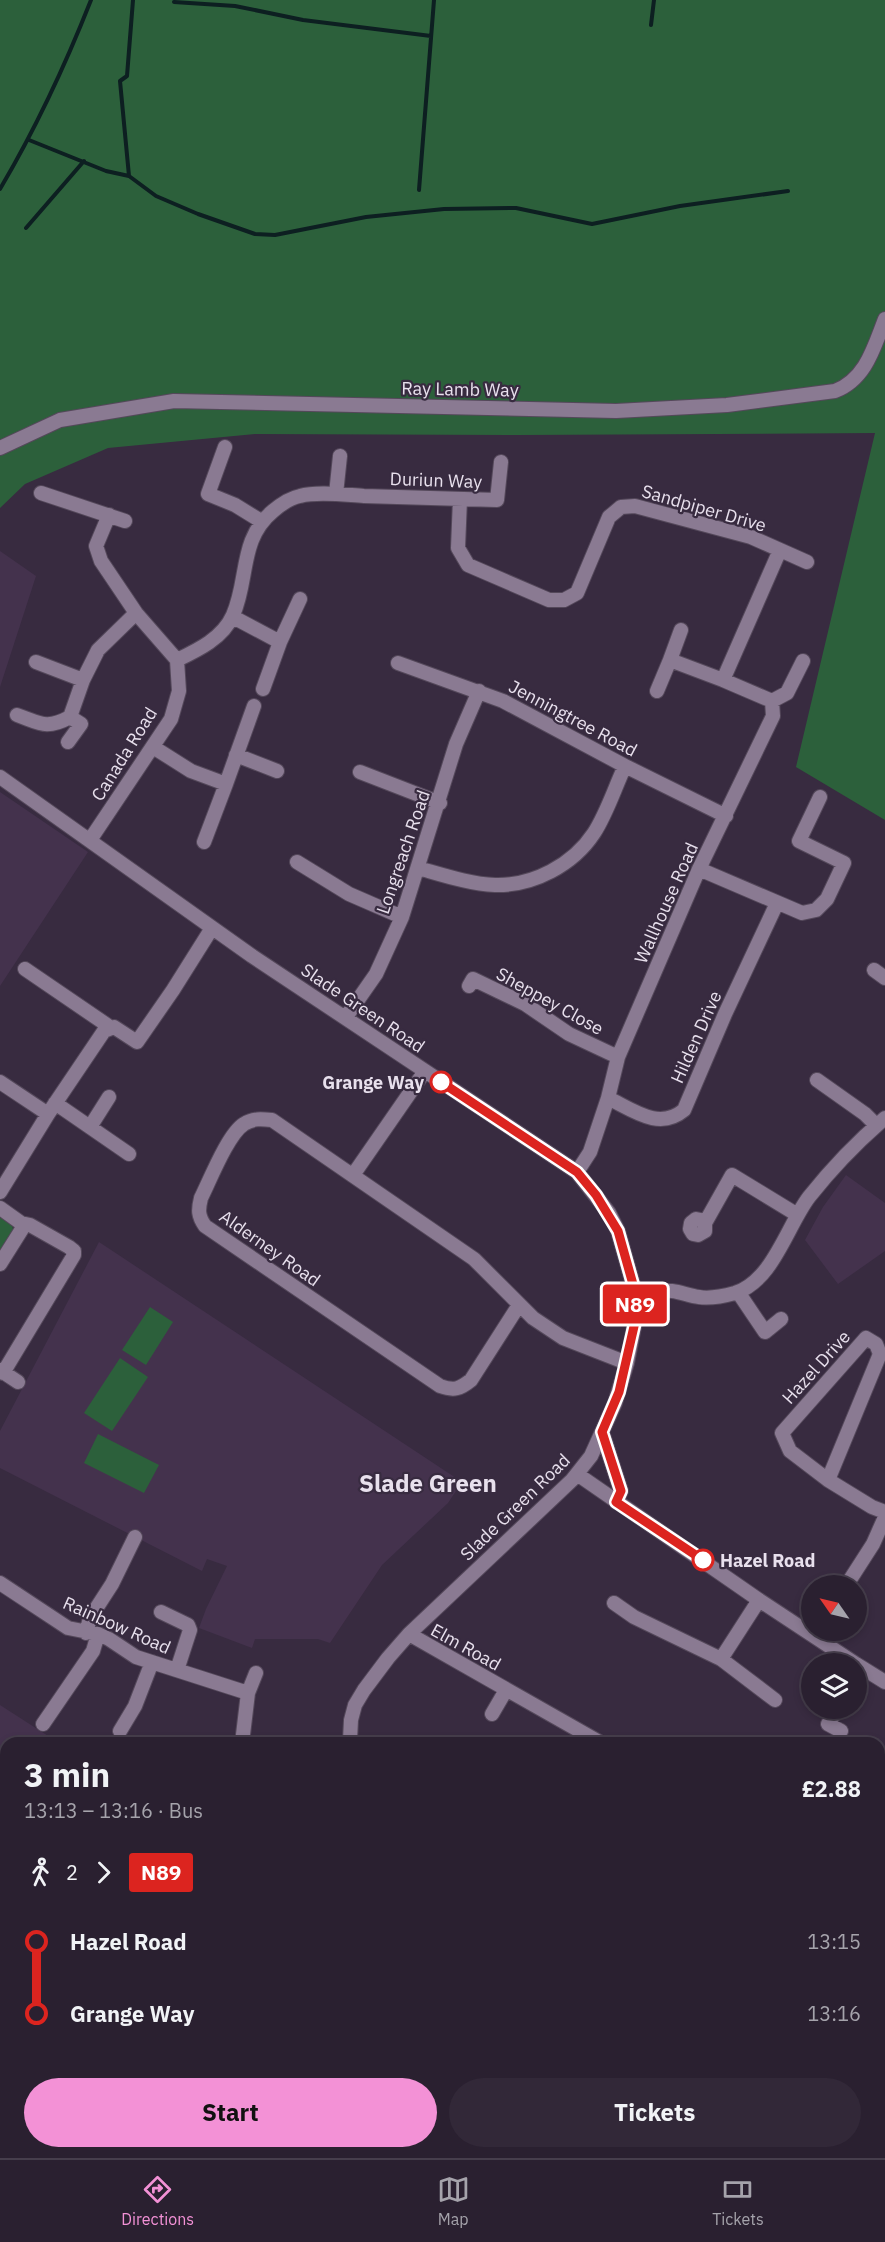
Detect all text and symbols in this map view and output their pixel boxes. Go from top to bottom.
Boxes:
street label: Ray Lamb Way [401,376,519,402]
street label: Duriun Way [389,467,483,493]
street label: Sandpiper Drive [639,479,769,537]
street label: Jenningtree Road [505,675,641,761]
street label: Canada Road [86,703,162,805]
street label: Longreach Road [371,787,435,917]
street label: Wallhouse Road [629,839,703,967]
street label: Slade Green Road [297,958,429,1058]
street label: Sheppey Close [492,962,608,1040]
street label: Hilden Drive [665,987,727,1087]
place label: Grange Way [322,1071,424,1094]
marker: Grange Way [430,1071,452,1093]
street label: Alderney Road [215,1205,325,1291]
line badge: N89 [600,1284,670,1324]
text: N89 [615,1290,655,1318]
street label: Hazel Drive [777,1325,855,1409]
street label: Slade Green Road [455,1449,575,1565]
district label: Slade Green [359,1467,497,1499]
marker: Hazel Road [692,1549,714,1571]
place label: Hazel Road [720,1549,815,1572]
north arrow [801,1575,867,1641]
map controls [801,1575,867,1719]
street label: Rainbow Road [60,1591,174,1659]
street label: Elm Road [427,1618,505,1676]
button: layers [801,1653,867,1719]
text: 3 min [24,1753,110,1796]
text: £2.88 [802,1774,861,1803]
text: 13:13 – 13:16 · Bus [24,1797,203,1824]
icon: walk [24,1856,57,1889]
icon: forward [87,1856,120,1889]
text: N89 [141,1858,181,1886]
text: 2 [66,1859,78,1886]
text: Hazel Road [70,1927,187,1956]
text: 13:15 [807,1928,861,1955]
text: Grange Way [70,1999,194,2028]
text: 13:16 [807,2000,861,2027]
button: Start [24,2078,437,2147]
button: Tickets [449,2078,861,2147]
tab: Directions [121,2173,194,2229]
tab: Map [437,2173,470,2229]
tab: Tickets [712,2173,764,2229]

